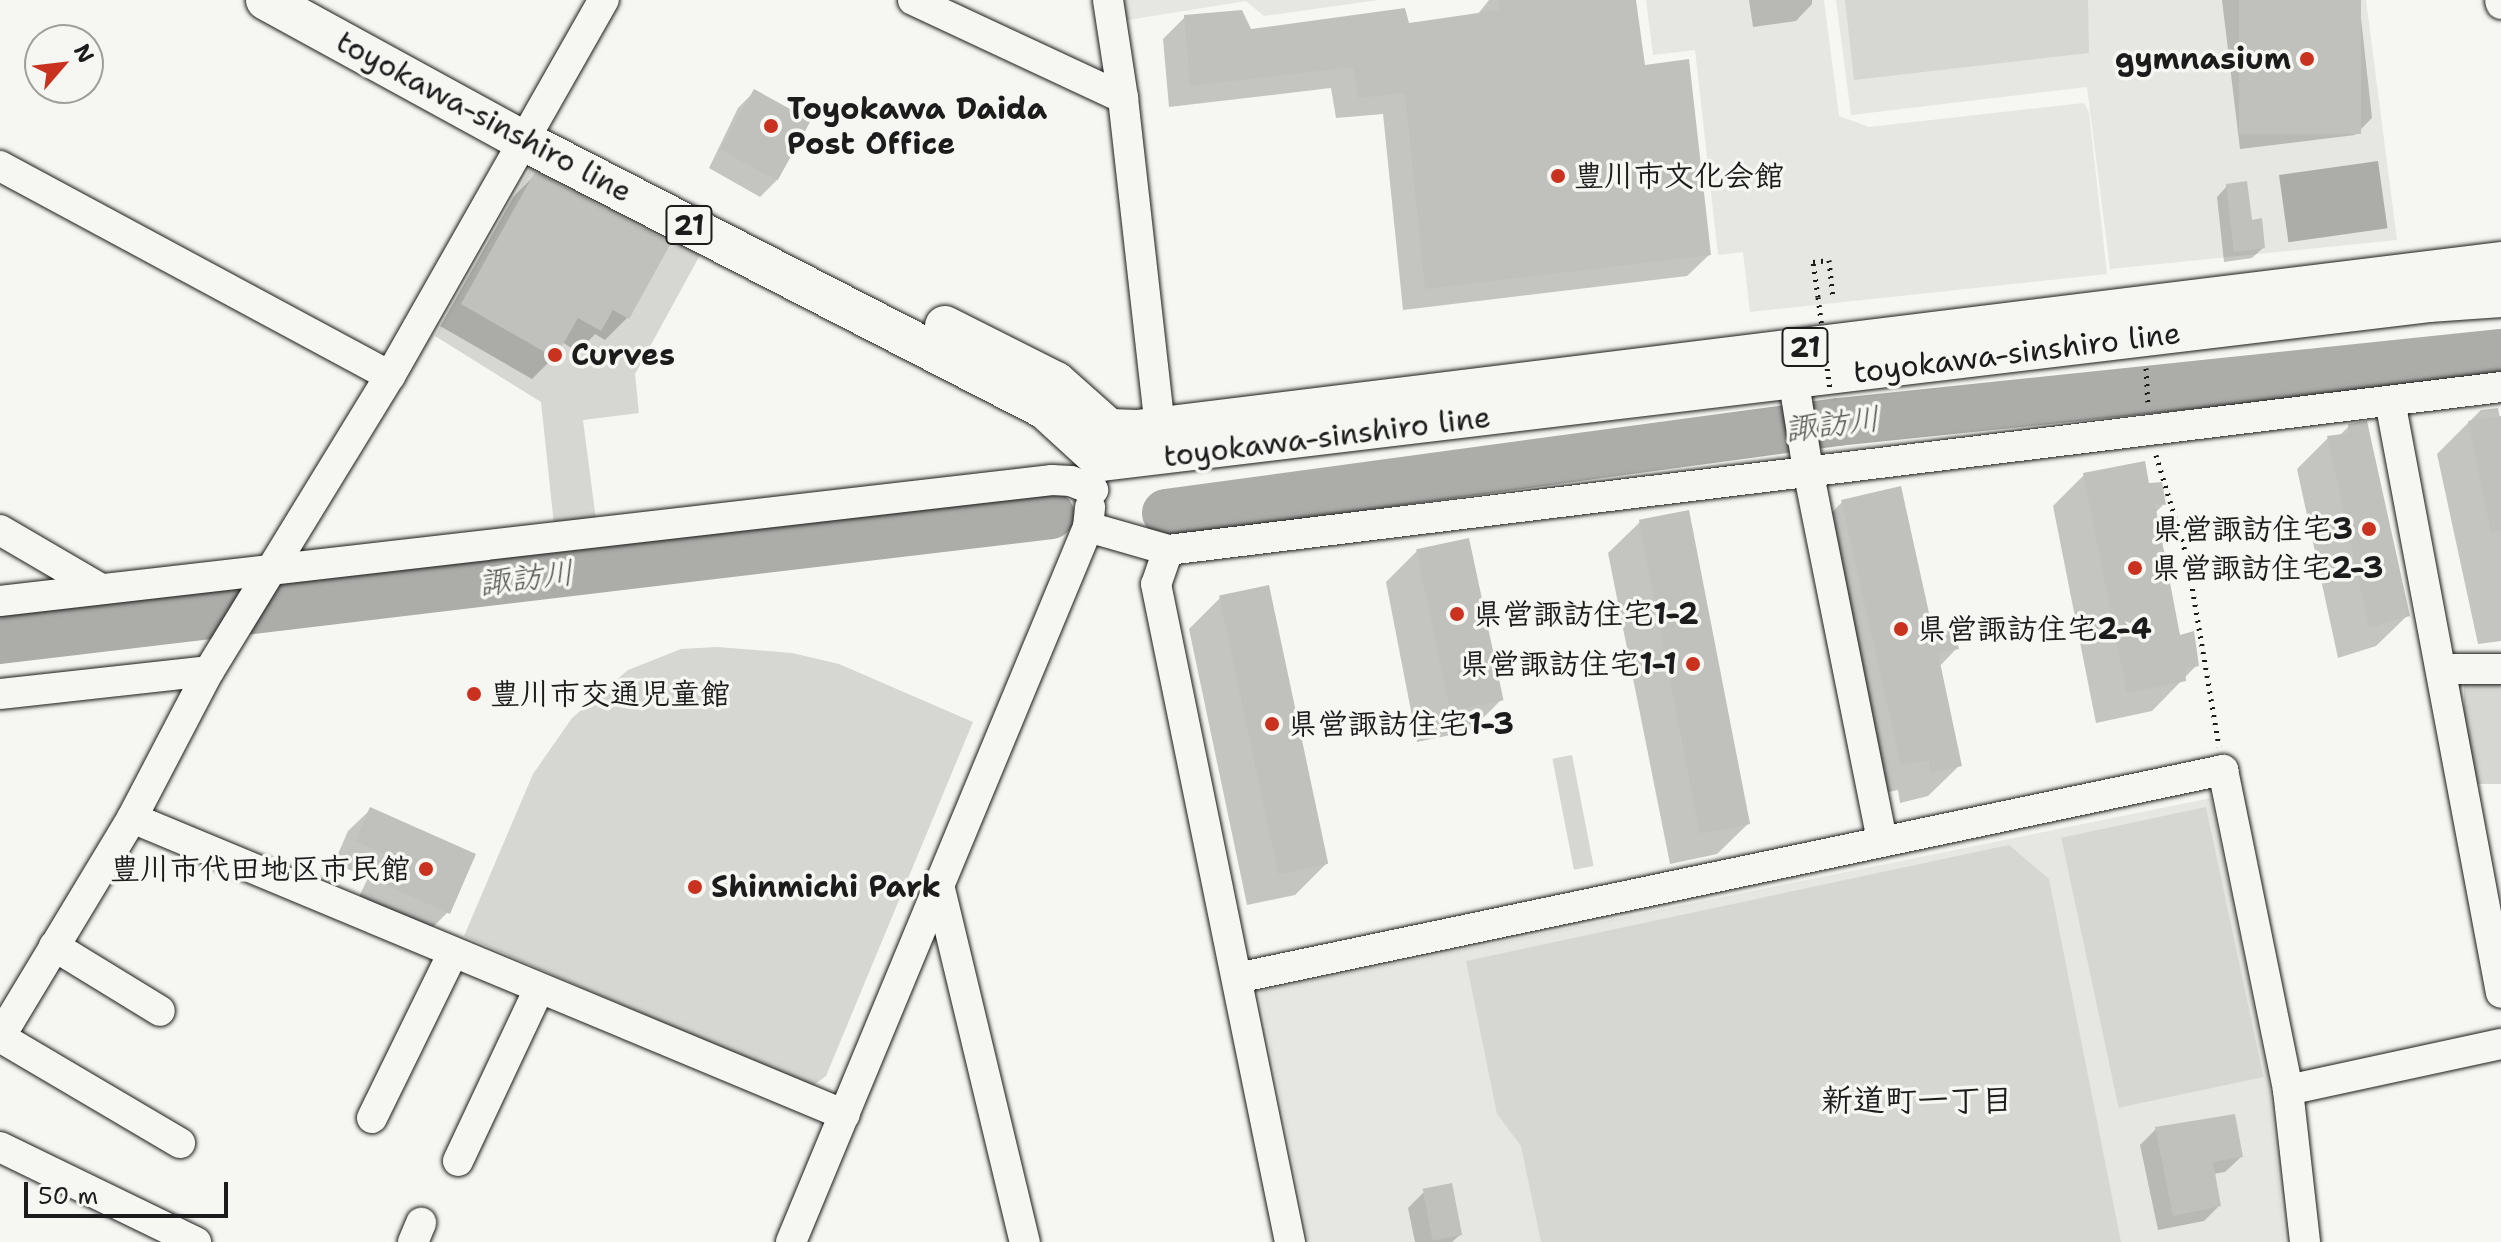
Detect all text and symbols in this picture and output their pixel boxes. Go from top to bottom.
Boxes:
north arrow [24,24,104,104]
street label: toyokawa-sinshiro line [330,24,638,210]
text: N [67,39,101,68]
place label: gymnasium [2115,41,2291,77]
marker: gymnasium [2298,50,2316,68]
place label: Toyokawa Daida Post Office [787,91,1047,162]
marker: Toyokawa Daida Post Office [762,117,780,135]
place label: 豊川市文化会館 [1574,158,1784,194]
marker: 豊川市文化会館 [1549,167,1567,185]
road number: 21 [665,201,713,249]
street label: toyokawa-sinshiro line [1851,315,2183,391]
road number: 21 [1781,323,1829,371]
place label: Curves [571,337,675,373]
marker: Curves [546,346,564,364]
street label: toyokawa-sinshiro line [1161,399,1493,475]
water label: 諏訪川 [1782,399,1882,449]
place label: 県営諏訪住宅3 [2152,511,2353,547]
marker: 県営諏訪住宅3 [2360,520,2378,538]
place label: 県営諏訪住宅2-3 [2151,550,2386,586]
water label: 諏訪川 [476,553,576,603]
marker: 県営諏訪住宅2-3 [2126,559,2144,577]
place label: 県営諏訪住宅1-2 [1473,596,1700,632]
marker: 県営諏訪住宅1-2 [1448,605,1466,623]
place label: 県営諏訪住宅2-4 [1917,611,2154,647]
marker: 県営諏訪住宅2-4 [1892,620,1910,638]
place label: 県営諏訪住宅1-1 [1458,646,1677,682]
marker: 県営諏訪住宅1-1 [1684,655,1702,673]
place label: 豊川市交通児童館 [490,676,730,712]
marker: 豊川市交通児童館 [465,685,483,703]
place label: 県営諏訪住宅1-3 [1288,706,1516,742]
marker: 県営諏訪住宅1-3 [1263,715,1281,733]
place label: 豊川市代田地区市民館 [110,851,410,887]
marker: 豊川市代田地区市民館 [417,860,435,878]
place label: Shinmichi Park [711,869,941,905]
marker: Shinmichi Park [686,878,704,896]
district label: 新道町一丁目 [1821,1081,2013,1119]
scale bar [28,1166,232,1216]
text: 50 m [38,1180,98,1212]

